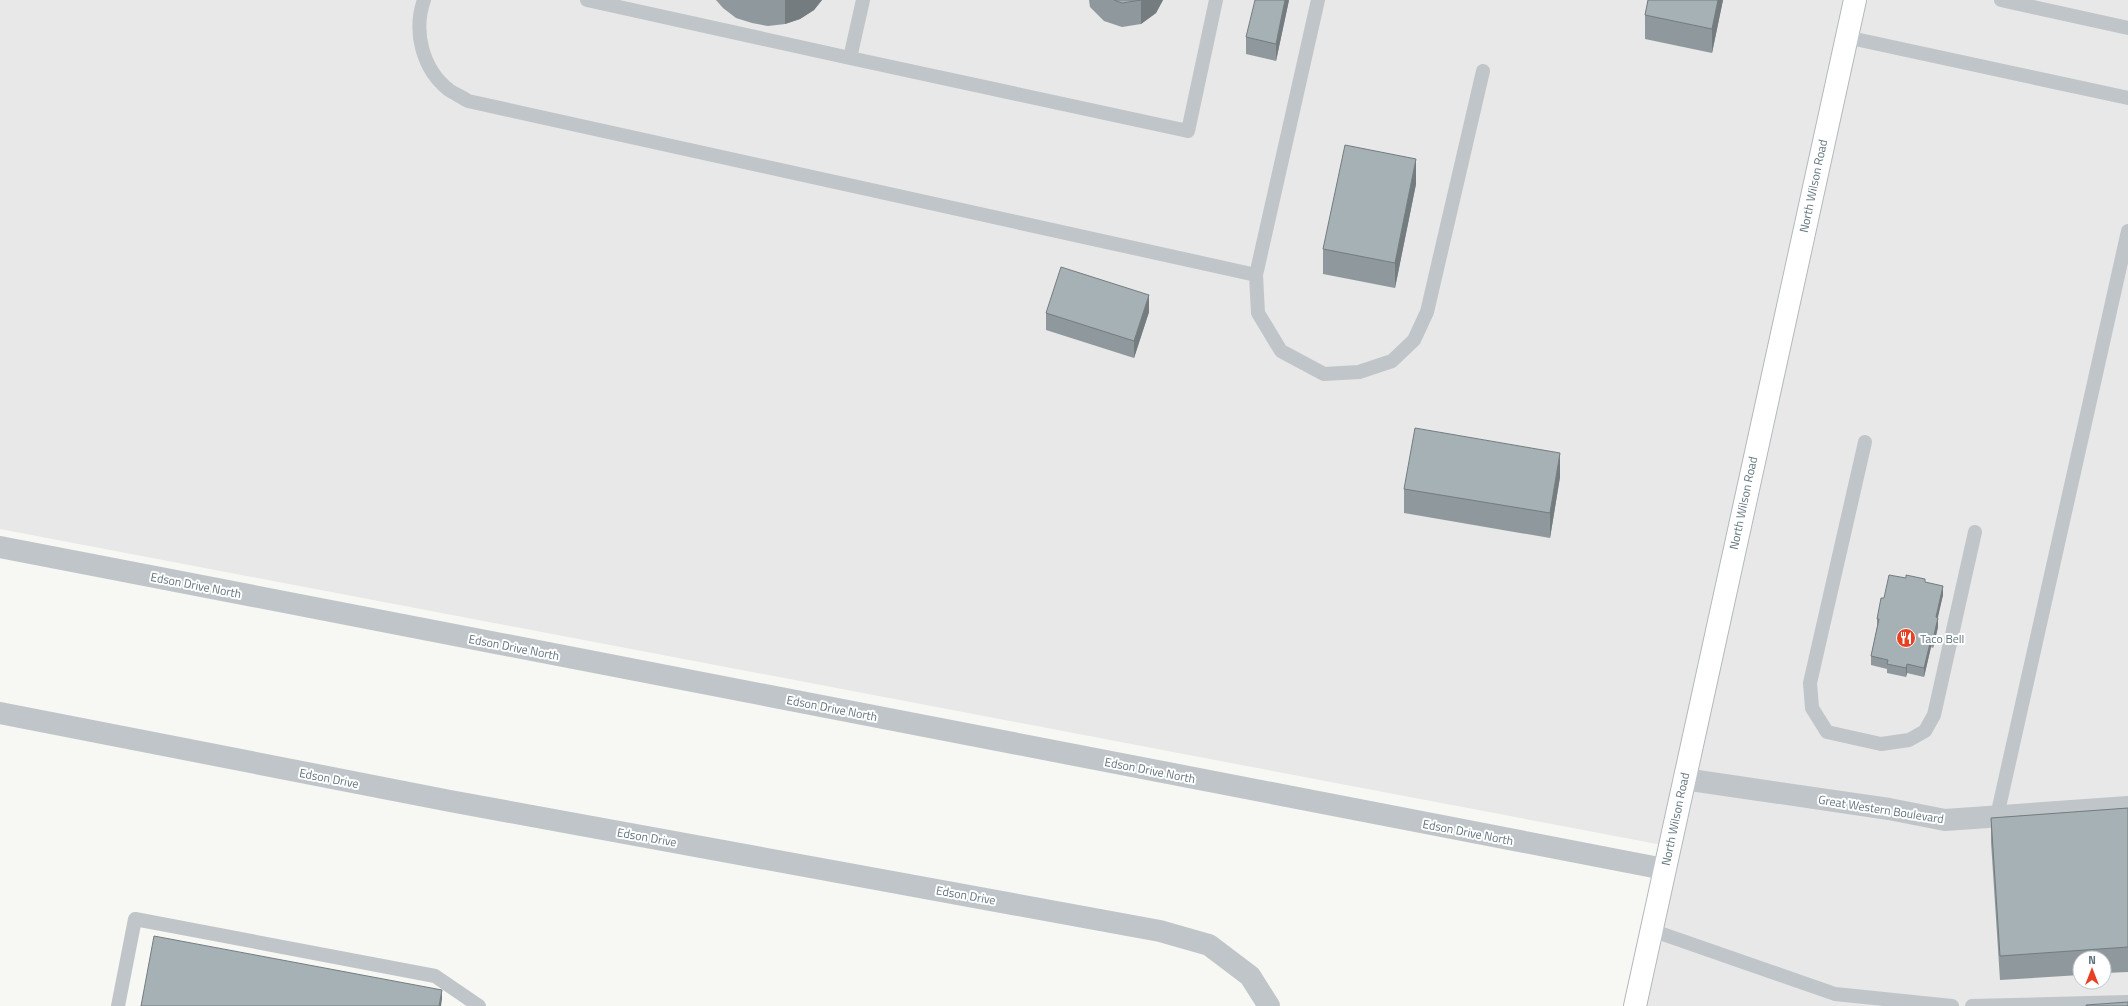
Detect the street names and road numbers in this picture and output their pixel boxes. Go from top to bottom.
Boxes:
street label: North Wilson Road [1794,138,1832,234]
street label: North Wilson Road [1724,455,1762,551]
street label: Edson Drive North [149,567,243,603]
street label: Edson Drive North [467,629,561,665]
street label: Edson Drive North [785,690,879,726]
street label: Edson Drive North [1103,752,1197,788]
street label: Edson Drive [298,763,360,793]
street label: North Wilson Road [1656,771,1694,867]
street label: Great Western Boulevard [1817,790,1945,828]
street label: Edson Drive North [1421,814,1515,850]
street label: Edson Drive [616,822,678,852]
street label: Edson Drive [935,880,997,910]

